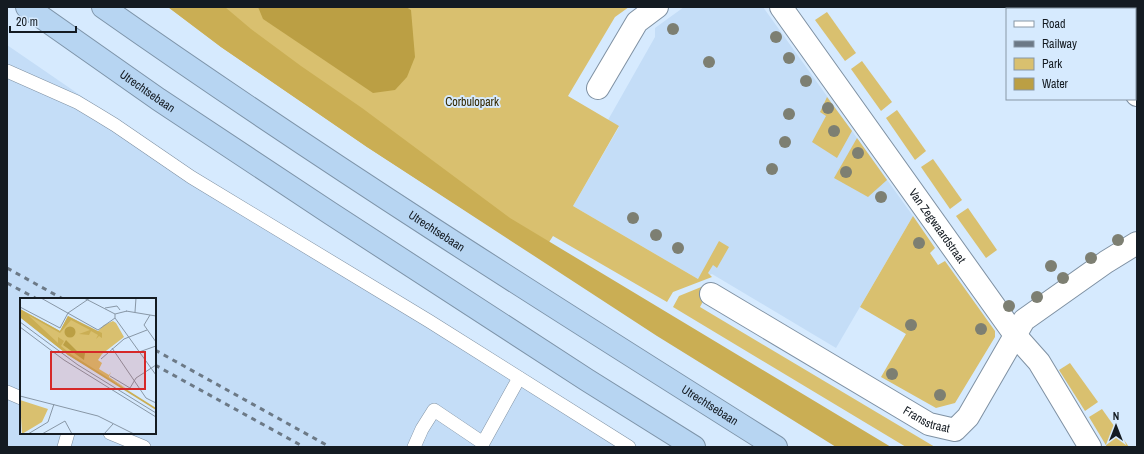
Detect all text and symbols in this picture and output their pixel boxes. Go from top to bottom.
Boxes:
scale bar [10,8,76,34]
legend [1006,8,1136,100]
text: 20 m [16,14,38,30]
text: Road [1042,16,1066,32]
text: Railway [1042,36,1077,52]
text: Park [1042,56,1062,72]
street label: Utrechtsebaan [116,67,178,116]
text: Water [1042,76,1069,92]
park label: Corbulopark [445,94,499,110]
street label: Van Zegwaardstraat [905,185,969,267]
street label: Utrechtsebaan [405,207,468,255]
inset map [20,298,156,434]
street label: Utrechtsebaan [678,381,741,429]
street label: Fransstraat [900,402,952,437]
north arrow [1096,406,1136,446]
text: N [1113,409,1119,423]

